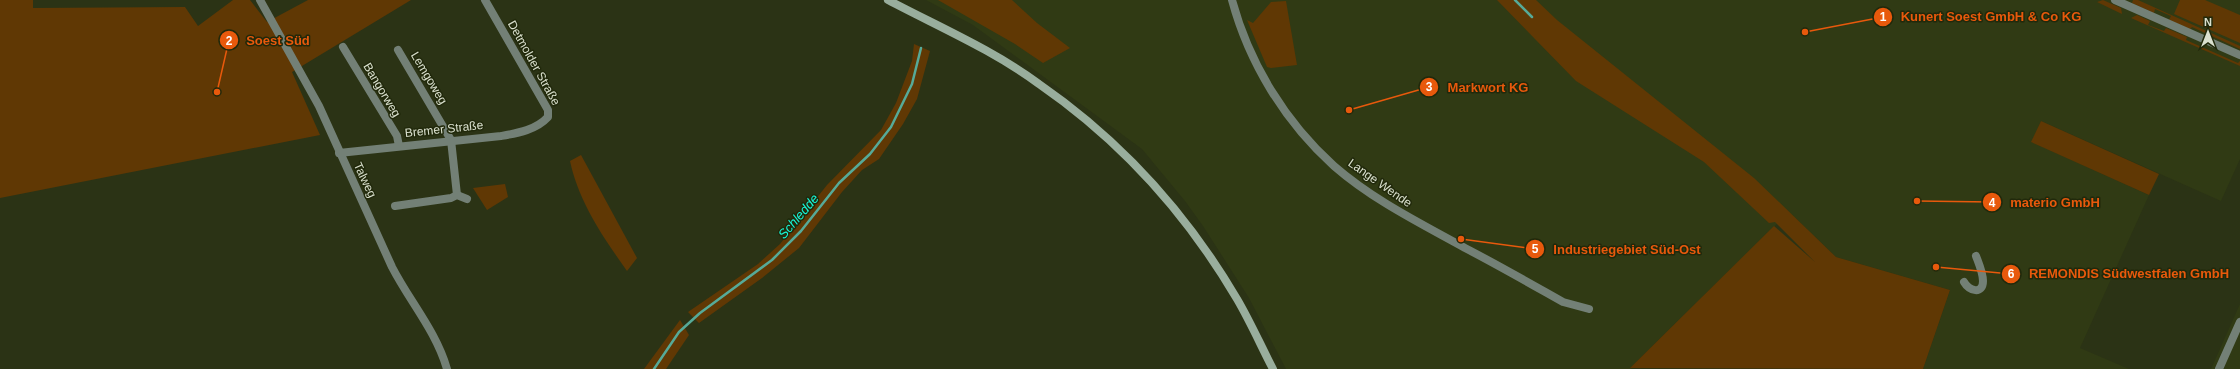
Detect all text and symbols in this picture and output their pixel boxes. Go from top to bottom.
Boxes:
callout: Kunert Soest GmbH & Co KG [1873,4,2090,29]
text: Kunert Soest GmbH & Co KG [1901,9,2081,24]
text: 1 [1880,10,1887,24]
north arrow [2188,12,2228,52]
text: N [2204,16,2212,28]
street label: Detmolder Straße [505,18,563,108]
callout: Soest Süd [219,28,318,53]
text: Soest Süd [246,33,310,48]
text: 2 [226,34,233,48]
street label: Lemgoweg [408,49,450,107]
street label: Bangorweg [360,60,404,120]
callout: Markwort KG [1419,75,1536,100]
text: 3 [1426,80,1433,94]
text: Markwort KG [1448,80,1528,95]
street label: Bremer Straße [404,118,484,140]
street label: Lange Wende [1345,156,1415,210]
street label: Talweg [351,160,379,200]
callout: materio GmbH [1982,190,2107,215]
water label: Schledde [775,191,822,242]
text: materio GmbH [2010,195,2100,210]
text: 4 [1989,196,1996,210]
callout: Industriegebiet Süd-Ost [1525,237,1708,262]
text: 5 [1532,242,1539,256]
text: Industriegebiet Süd-Ost [1553,242,1701,257]
callout: REMONDIS Südwestfalen GmbH [2001,261,2237,286]
text: REMONDIS Südwestfalen GmbH [2029,266,2229,281]
text: 6 [2008,267,2015,281]

